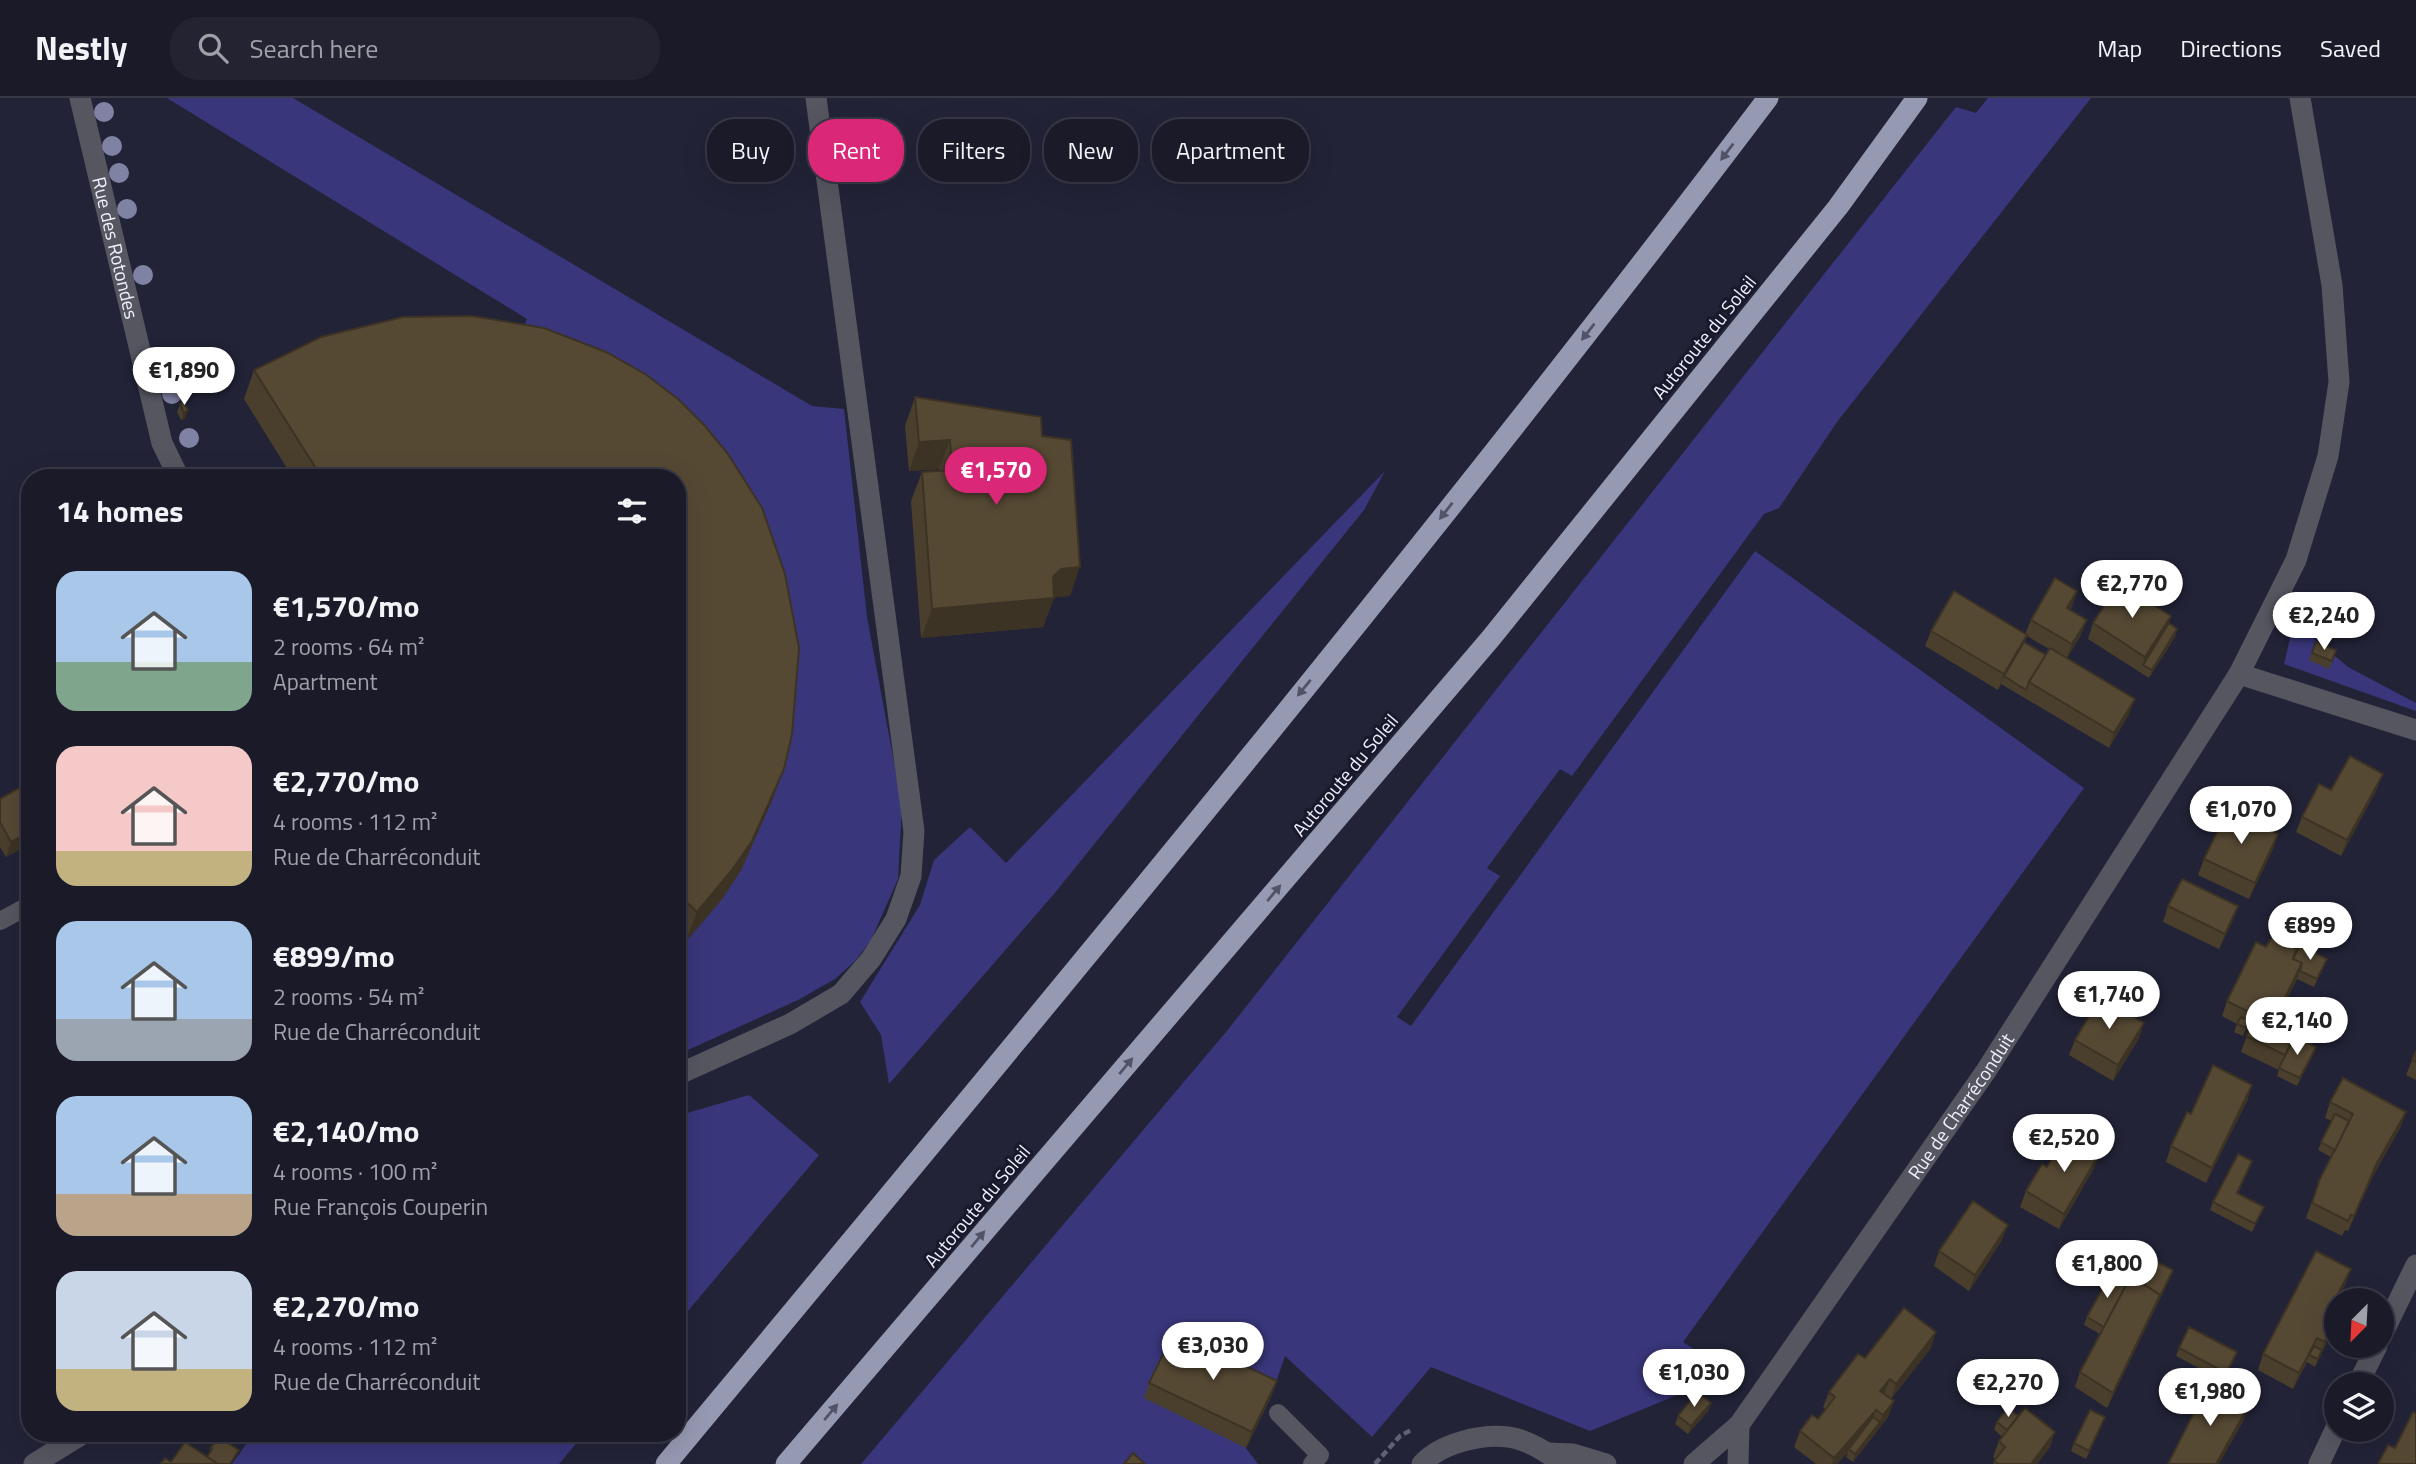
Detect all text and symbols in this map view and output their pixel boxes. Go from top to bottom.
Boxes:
search box [170,17,660,80]
text: Nestly [35,23,128,73]
icon: search [194,29,232,67]
text: Search here [250,29,378,68]
text: Map [2097,30,2142,66]
text: Directions [2180,30,2282,66]
text: Saved [2320,30,2381,66]
chip: Buy [707,119,794,182]
chip: Rent [808,119,904,182]
chip: Filters [918,119,1030,182]
chip: New [1044,119,1138,182]
chip: Apartment [1152,119,1309,182]
one-way arrow [1720,143,1734,162]
street label: Rue des Rotondes [85,174,147,322]
street label: Autoroute du Soleil [1644,268,1763,405]
one-way arrow [1580,323,1595,341]
pin: €1,890 [127,348,241,407]
text: €1,890 [149,352,219,387]
pin: €1,570 [939,448,1053,507]
text: €1,570 [961,452,1031,487]
text: 14 homes [56,488,183,534]
icon: filters [613,492,651,530]
one-way arrow [1439,501,1454,519]
pin: €2,770 [2075,560,2189,620]
text: €2,770 [2097,565,2167,600]
text: €1,570/mo [273,583,419,629]
pin: €2,240 [2267,592,2381,652]
text: €2,240 [2289,597,2359,632]
icon: home [112,599,196,683]
text: 2 rooms · 64 m² [273,629,424,664]
text: Apartment [273,664,378,699]
one-way arrow [1297,680,1312,697]
street label: Autoroute du Soleil [1285,707,1405,842]
text: €2,770/mo [273,758,419,804]
icon: home [112,774,196,858]
pin: €1,070 [2184,786,2298,846]
text: €1,070 [2206,791,2276,826]
text: 4 rooms · 112 m² [273,804,437,839]
text: Rue de Charréconduit [273,839,480,874]
one-way arrow [1266,884,1282,902]
pin: €899 [2269,902,2351,962]
text: €899 [2284,907,2336,942]
text: €899/mo [273,933,395,979]
icon: home [112,949,196,1033]
pin: €1,740 [2052,972,2166,1031]
text: €1,740 [2074,976,2144,1011]
text: 2 rooms · 54 m² [273,979,424,1014]
pin: €2,140 [2240,998,2354,1057]
text: €2,140 [2262,1002,2332,1037]
text: Rue de Charréconduit [273,1014,480,1049]
street label: Rue de Charréconduit [1900,1027,2021,1185]
one-way arrow [1118,1057,1134,1075]
text: €2,140/mo [273,1108,419,1154]
pin: €2,520 [2007,1114,2121,1174]
text: €2,520 [2029,1119,2099,1154]
icon: home [112,1124,196,1208]
street label: Autoroute du Soleil [917,1138,1037,1273]
text: 4 rooms · 100 m² [273,1154,437,1189]
text: Rue François Couperin [273,1189,488,1224]
one-way arrow [970,1230,986,1248]
pin: €1,800 [2050,1240,2164,1300]
text: €1,800 [2072,1245,2142,1280]
text: €2,270/mo [273,1283,419,1329]
north arrow [2324,1288,2394,1358]
map controls [2324,1288,2394,1442]
icon: home [112,1299,196,1383]
pin: €3,030 [1156,1322,1270,1382]
text: €3,030 [1178,1327,1248,1362]
text: 4 rooms · 112 m² [273,1329,437,1364]
pin: €1,030 [1637,1350,1751,1409]
text: €1,030 [1659,1354,1729,1389]
pin: €2,270 [1951,1360,2065,1419]
text: Rue de Charréconduit [273,1364,480,1399]
text: €2,270 [1973,1364,2043,1399]
pin: €1,980 [2153,1368,2267,1428]
button: layers [2324,1372,2394,1442]
text: €1,980 [2175,1373,2245,1408]
one-way arrow [823,1403,839,1421]

